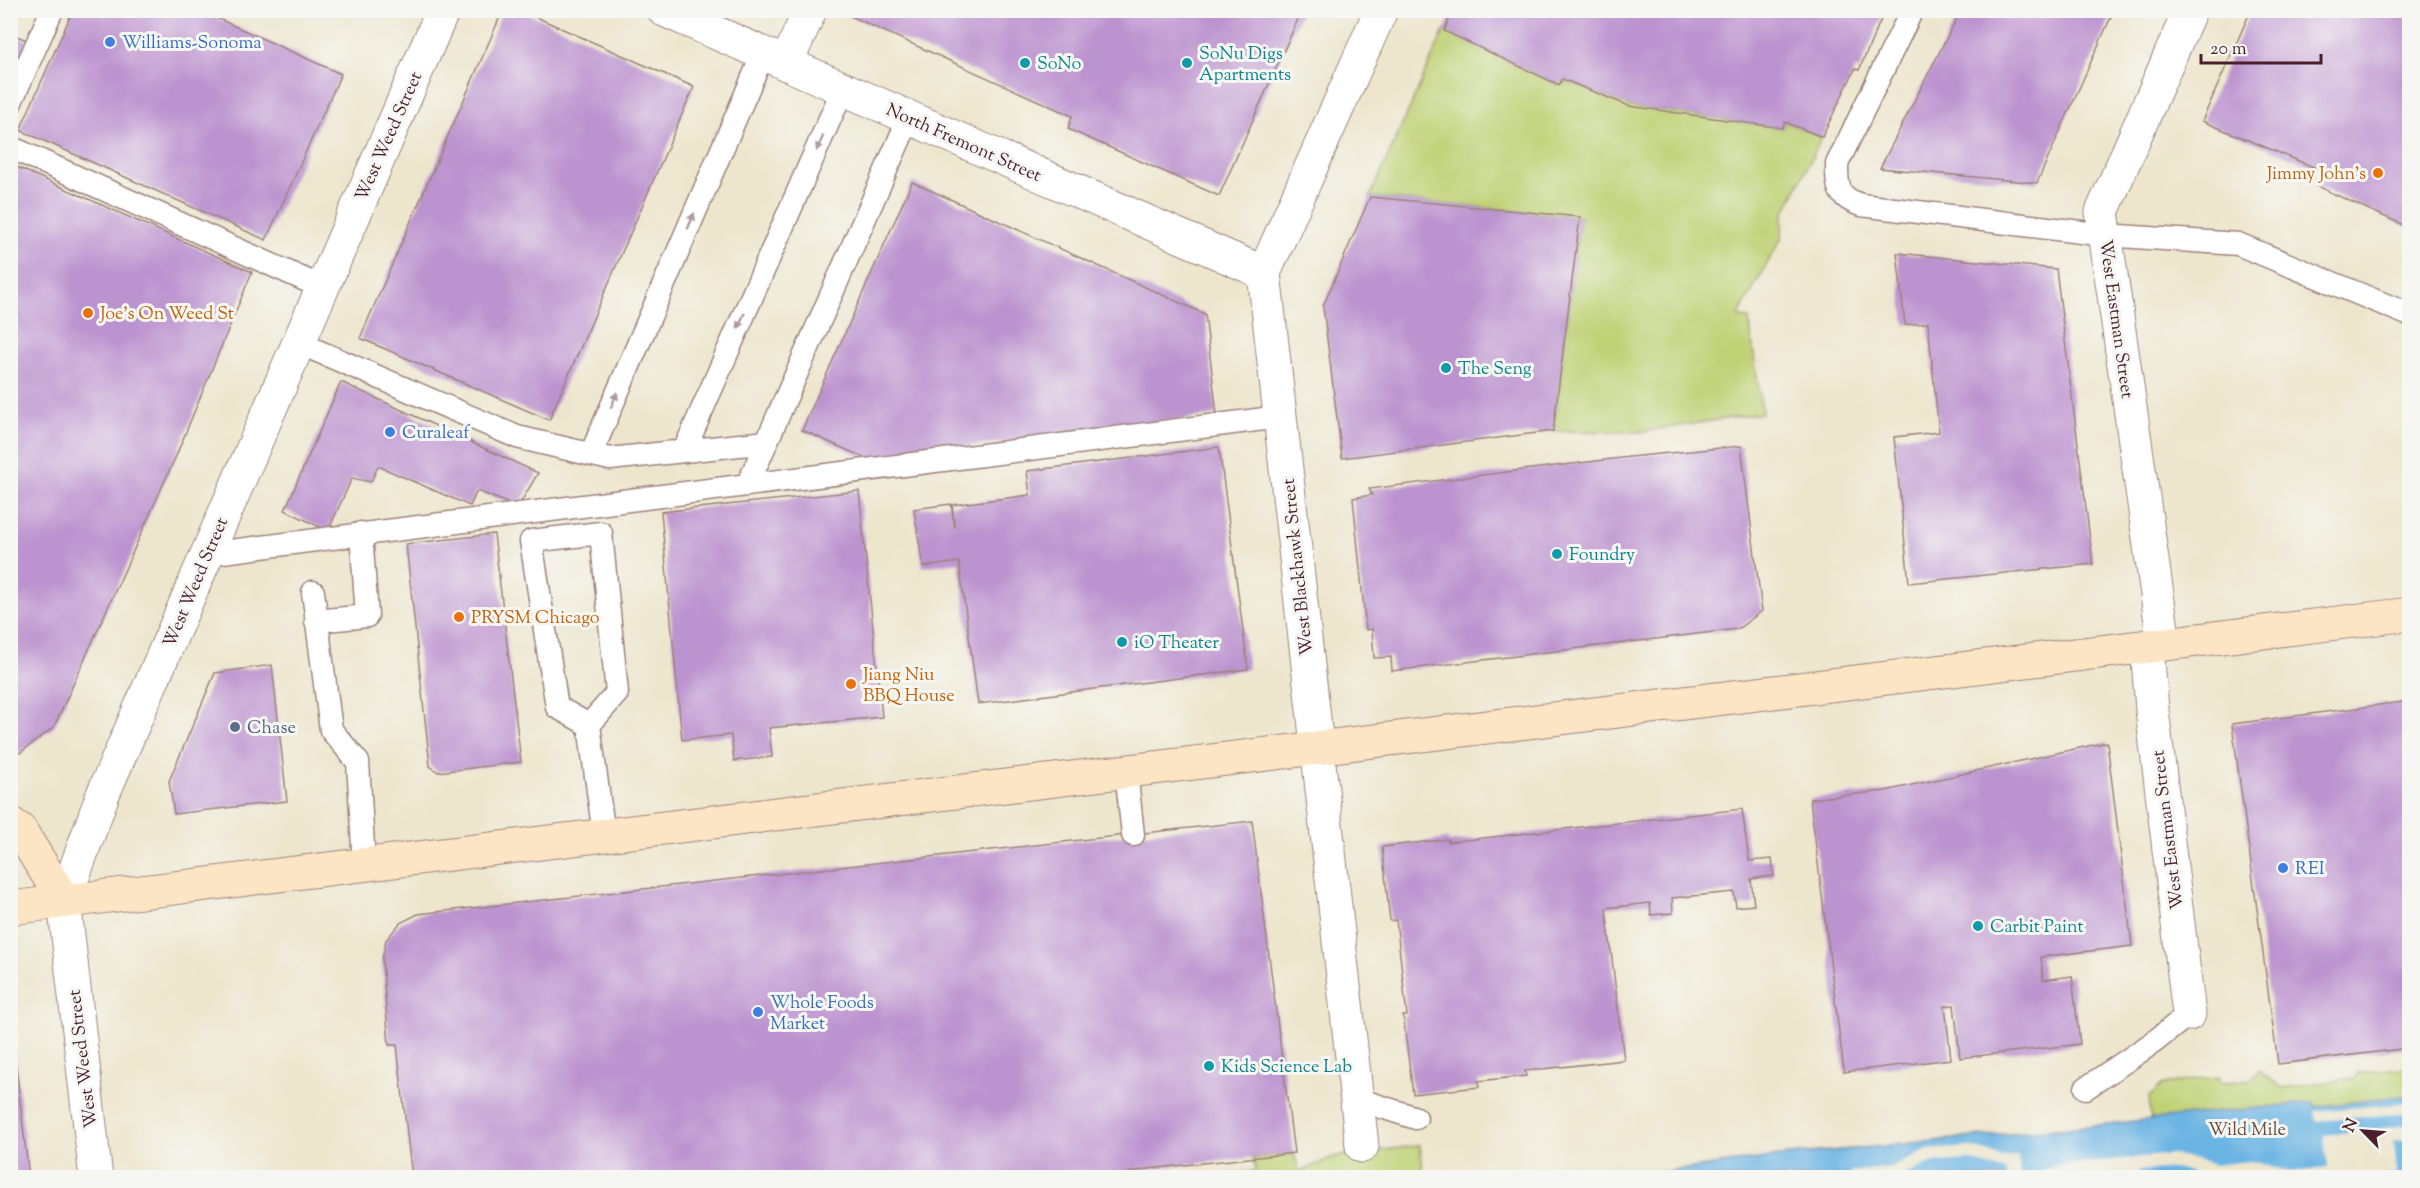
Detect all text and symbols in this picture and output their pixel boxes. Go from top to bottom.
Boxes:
scale bar [2201,27,2321,65]
place label: Williams-Sonoma [122,31,262,57]
marker: Williams-Sonoma [103,35,117,49]
text: 20 m [2210,37,2247,63]
place label: SoNu Digs Apartments [1199,42,1291,89]
place label: SoNo [1037,52,1081,78]
marker: SoNo [1018,56,1032,70]
marker: SoNu Digs Apartments [1180,56,1194,70]
street label: West Weed Street [350,68,430,206]
street label: North Fremont Street [881,98,1045,190]
one-way arrow [815,134,824,151]
place label: Jimmy John's [2266,162,2366,188]
marker: Jimmy John's [2371,166,2385,180]
one-way arrow [687,212,697,230]
street label: West Eastman Street [2091,238,2139,400]
place label: Joe’s On Weed St [99,302,234,328]
marker: Joe’s On Weed St [81,306,95,320]
one-way arrow [736,313,746,331]
place label: The Seng [1458,357,1532,383]
marker: The Seng [1439,361,1453,375]
one-way arrow [609,391,619,409]
place label: Curaleaf [402,421,470,447]
marker: Curaleaf [383,425,397,439]
street label: West Blackhawk Street [1277,477,1321,657]
street label: West Weed Street [158,514,236,652]
place label: Foundry [1569,543,1635,569]
marker: Foundry [1550,547,1564,561]
place label: PRYSM Chicago [471,606,600,632]
marker: PRYSM Chicago [452,610,466,624]
place label: iO Theater [1134,631,1219,657]
marker: iO Theater [1115,635,1129,649]
place label: Jiang Niu BBQ House [862,663,955,710]
marker: Jiang Niu BBQ House [844,677,858,691]
place label: Chase [247,716,296,742]
marker: Chase [228,720,242,734]
street label: West Eastman Street [2146,749,2192,911]
place label: REI [2295,857,2325,883]
marker: REI [2276,861,2290,875]
place label: Carbit Paint [1990,915,2084,941]
marker: Carbit Paint [1971,919,1985,933]
street label: West Weed Street [63,988,105,1129]
place label: Whole Foods Market [770,991,874,1038]
marker: Whole Foods Market [751,1005,765,1019]
place label: Kids Science Lab [1221,1055,1352,1081]
marker: Kids Science Lab [1202,1059,1216,1073]
north arrow [2333,1101,2393,1161]
text: N [2339,1115,2365,1136]
park label: Wild Mile [2208,1118,2286,1144]

